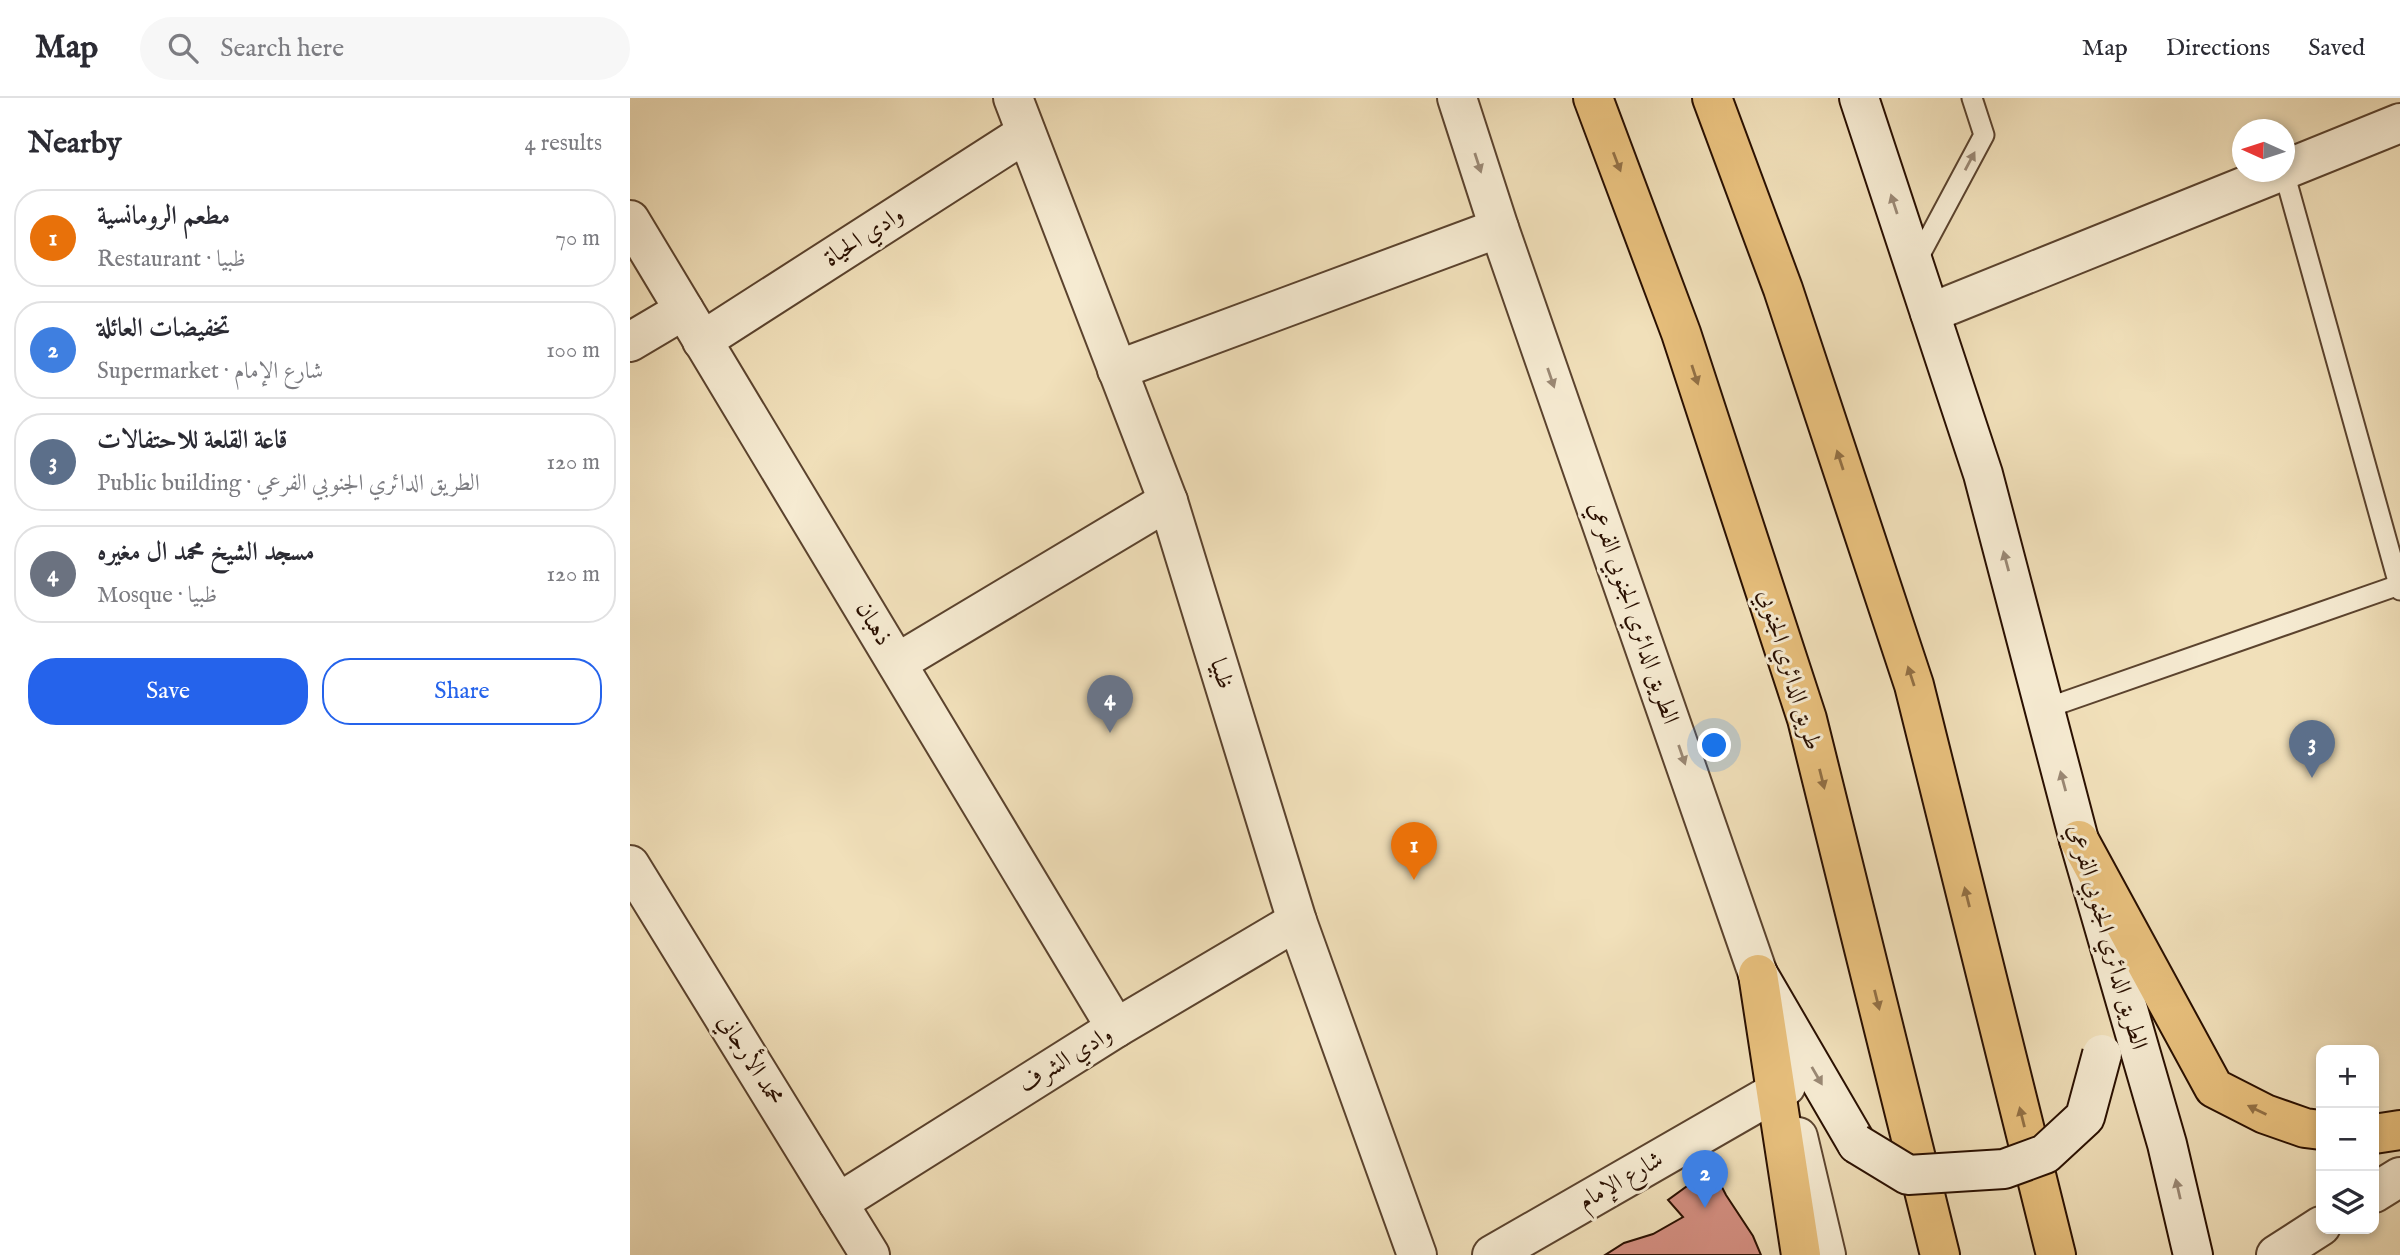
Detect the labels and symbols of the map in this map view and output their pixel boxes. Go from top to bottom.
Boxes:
north arrow [2232,119,2295,182]
one-way arrow [1611,151,1622,172]
one-way arrow [1963,151,1975,171]
one-way arrow [1473,153,1484,174]
one-way arrow [1888,193,1899,214]
street label: وادي الحياة [818,200,911,276]
one-way arrow [1690,365,1701,386]
one-way arrow [1546,368,1557,389]
one-way arrow [1834,450,1845,471]
street label: الطريق الدائري الجنوبي الفرعي [1578,498,1686,729]
one-way arrow [2000,550,2011,572]
street label: طريق الدائري الجنوبي [1748,586,1828,755]
street label: ذهبان [848,596,898,652]
street label: ظبيا [1202,655,1240,693]
one-way arrow [1906,665,1916,686]
pin: 4 [1087,675,1133,733]
pin: 3 [2289,720,2335,778]
your location [1697,728,1731,762]
one-way arrow [1677,745,1688,766]
one-way arrow [1817,768,1828,790]
one-way arrow [2057,770,2068,792]
street label: الطريق الدائري الجنوبي الفرعي [2058,821,2154,1054]
pin: 1 [1391,822,1437,880]
one-way arrow [1961,886,1972,908]
one-way arrow [1872,989,1883,1011]
street label: محمد الأرجاني [708,1008,792,1112]
street label: وادي الشرف [1013,1019,1120,1103]
one-way arrow [1811,1066,1823,1085]
one-way arrow [2247,1104,2267,1115]
one-way arrow [2016,1106,2027,1128]
street label: شارع الإمام [1573,1144,1671,1221]
pin: 2 [1682,1150,1728,1208]
one-way arrow [2172,1178,2183,1200]

